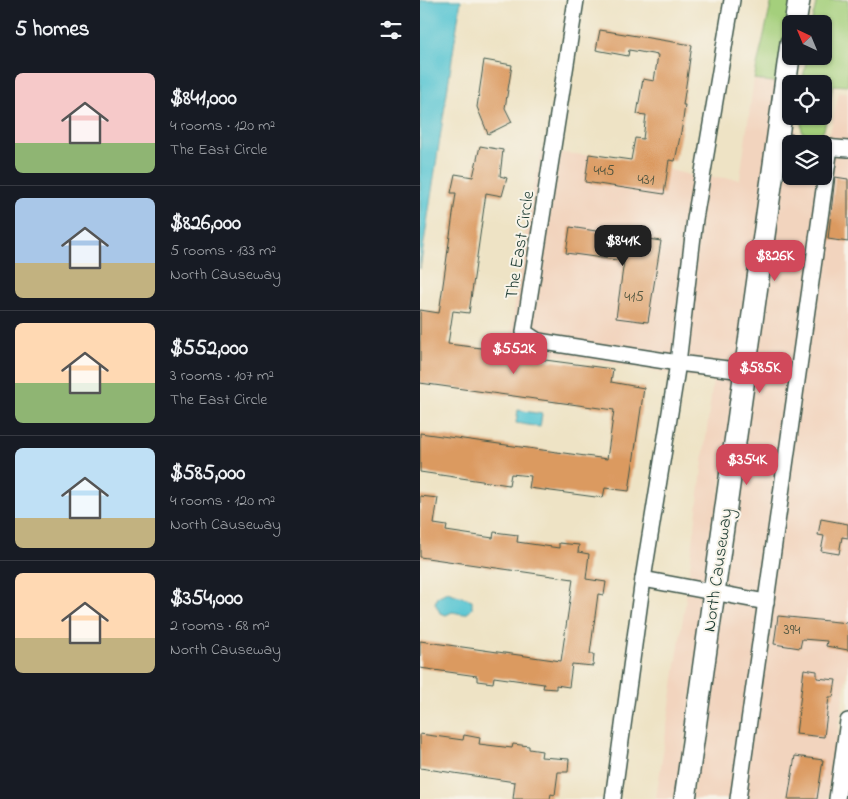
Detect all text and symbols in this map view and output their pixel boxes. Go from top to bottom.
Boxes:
text: 5 homes [15,15,90,45]
north arrow [782,15,832,65]
map controls [782,15,832,185]
icon: filters [377,16,405,44]
button: locate [782,75,832,125]
text: $841,000 [170,84,237,114]
icon: home [55,93,115,153]
text: 4 rooms · 120 m² [170,114,275,138]
button: layers [782,135,832,185]
text: The East Circle [170,138,267,162]
house number: 445 [594,160,615,182]
house number: 431 [637,169,655,191]
street label: The East Circle [500,188,543,301]
text: $826,000 [170,209,241,239]
icon: home [55,218,115,278]
pin: $841K [588,224,658,267]
text: $841K [605,229,641,253]
text: 5 rooms · 133 m² [170,239,276,263]
pin: $826K [740,240,810,282]
text: $826K [756,244,794,268]
text: North Causeway [170,263,281,287]
house number: 415 [624,286,644,308]
pin: $552K [479,332,549,375]
text: $552,000 [170,334,248,364]
text: $552K [492,337,536,361]
icon: home [55,343,115,403]
pin: $585K [725,352,795,394]
text: $585K [739,356,781,380]
text: 3 rooms · 107 m² [170,364,274,388]
text: The East Circle [170,388,267,412]
pin: $354K [712,444,782,486]
text: $354K [727,448,767,472]
text: $585,000 [170,459,245,489]
icon: home [55,468,115,528]
text: 4 rooms · 120 m² [170,489,275,513]
street label: North Causeway [697,507,741,634]
text: North Causeway [170,513,281,537]
text: $354,000 [170,584,243,614]
icon: home [55,593,115,653]
text: 2 rooms · 68 m² [170,614,270,638]
house number: 394 [784,619,800,641]
text: North Causeway [170,638,281,662]

